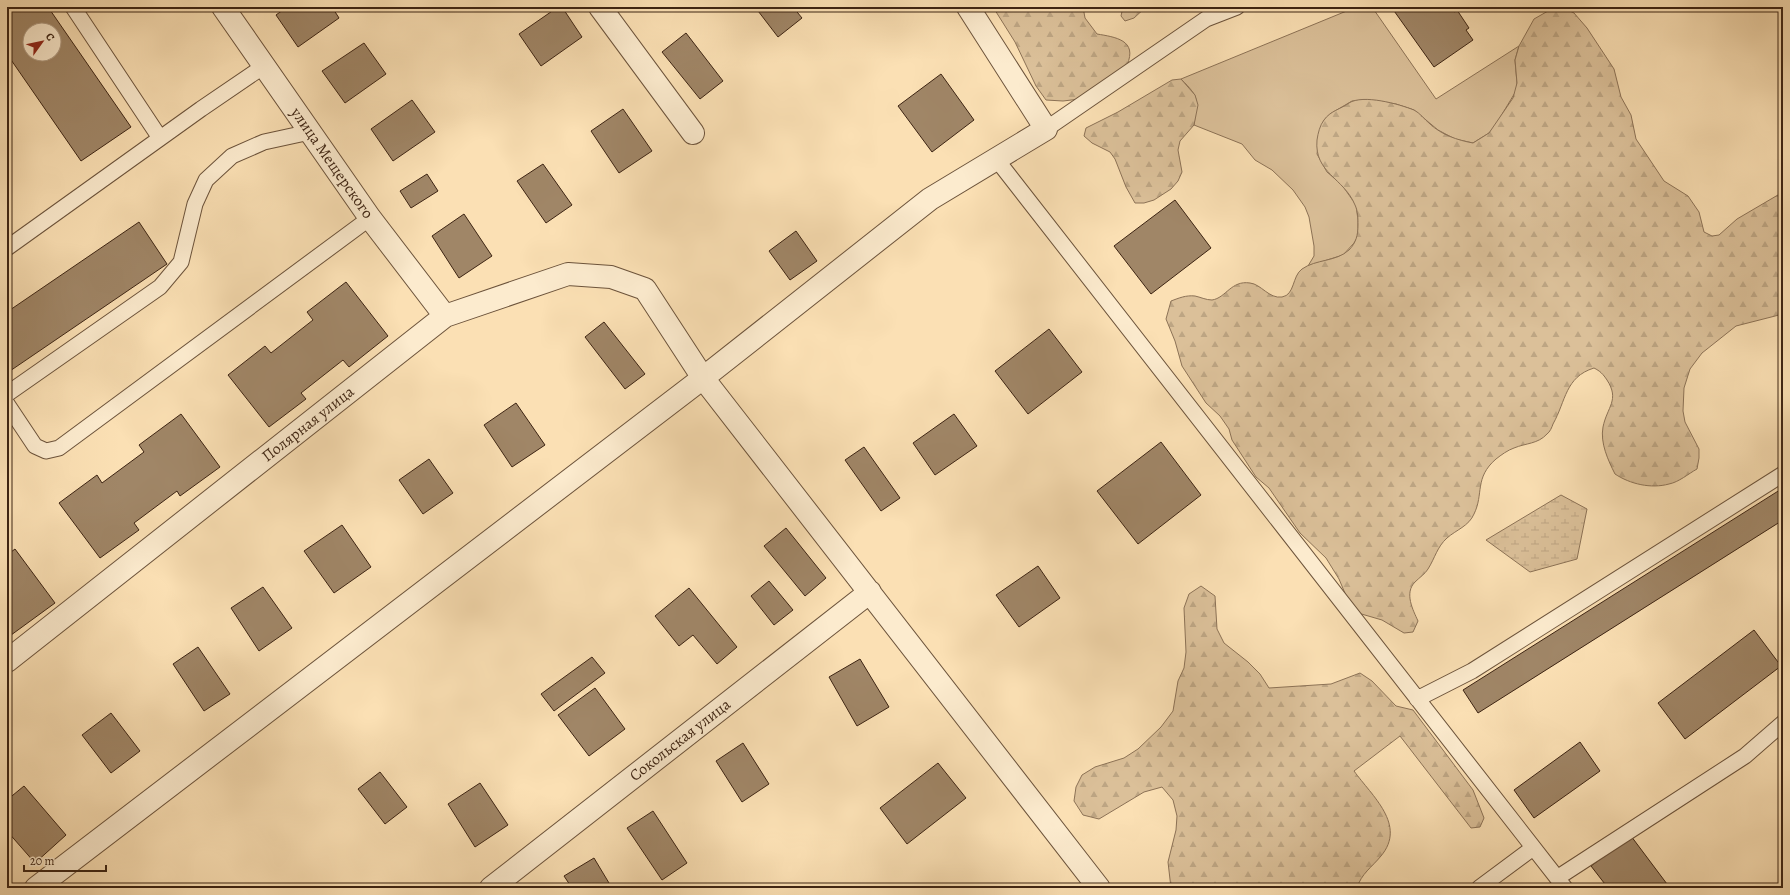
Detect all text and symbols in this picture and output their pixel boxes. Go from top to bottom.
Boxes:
north arrow [22,22,62,62]
text: С [42,30,58,44]
street label: улица Мещерского [285,102,379,223]
street label: Полярная улица [257,381,359,467]
street label: Сокольская улица [625,693,736,786]
scale bar [24,847,106,873]
text: 20 m [30,853,54,869]

